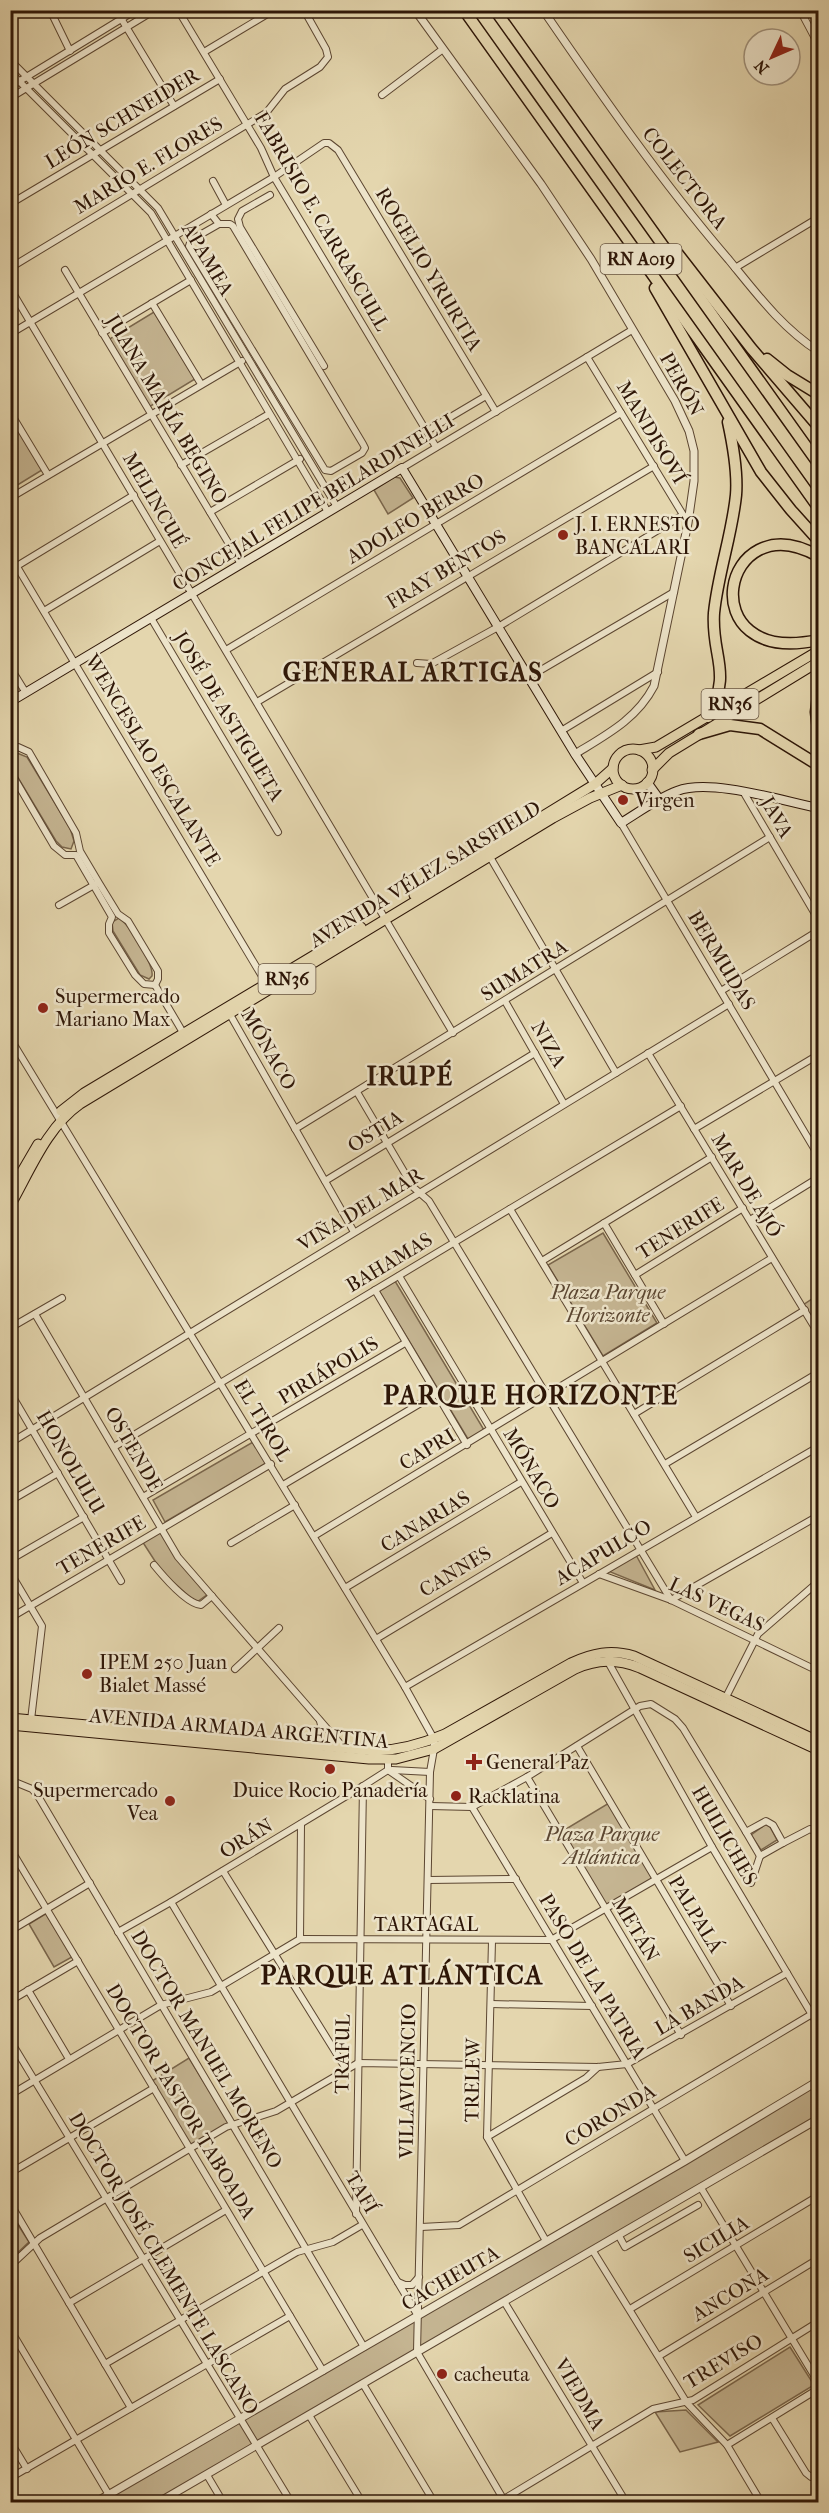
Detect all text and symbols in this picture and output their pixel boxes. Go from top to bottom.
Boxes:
north arrow [742,27,802,87]
text: N [750,55,773,78]
street label: LEÓN SCHNEIDER [40,61,205,174]
street label: FABRISIO E. CARRASCULL [249,108,394,335]
street label: MARIO E. FLORES [70,112,227,219]
street label: COLECTORA [638,123,732,235]
street label: ROGELIO YRURTIA [371,183,487,356]
street label: APAMEA [176,218,239,301]
road number: RN A019 [600,244,682,274]
street label: JUANA MARÍA BEGINO [100,308,233,508]
street label: PERÓN [655,348,710,420]
street label: MANDISOVÍ [612,376,693,489]
street label: CONCEJAL FELIPE BELARDINELLI [168,409,458,596]
street label: MELINCUÉ [118,448,192,552]
street label: ADOLFO BERRO [342,468,488,569]
place label: J. I. ERNESTO BANCALARI [573,513,700,559]
street label: FRAY BENTOS [382,525,510,614]
marker: J. I. ERNESTO BANCALARI [556,528,570,542]
street label: JOSÉ DE ASTIGUETA [168,625,290,806]
street label: WENCESLAO ESCALANTE [80,649,225,870]
district label: GENERAL ARTIGAS [283,657,543,688]
road number: RN36 [702,689,758,719]
place label: Virgen [634,789,695,812]
street label: JAVA [755,791,798,843]
marker: Virgen [616,793,630,807]
street label: AVENIDA VÉLEZ SARSFIELD [304,795,545,953]
street label: BERMUDAS [683,907,760,1014]
street label: SUMATRA [477,934,573,1006]
road number: RN36 [258,964,316,994]
place label: Supermercado Mariano Max [55,985,180,1031]
marker: Supermercado Mariano Max [36,1001,50,1015]
street label: MÓNACO [236,1003,303,1094]
street label: NIZA [526,1017,571,1072]
district label: IRUPÉ [366,1059,454,1092]
street label: OSTIA [344,1105,408,1157]
street label: MAR DE AJÓ [707,1128,788,1241]
street label: VIÑA DEL MAR [292,1161,428,1256]
street label: TENERIFE [632,1193,728,1264]
street label: BAHAMAS [342,1228,436,1297]
park label: Plaza Parque Horizonte [550,1281,666,1327]
street label: PIRIÁPOLIS [273,1331,383,1409]
street label: EL TIROL [229,1375,296,1465]
district label: PARQUE HORIZONTE [383,1380,679,1411]
street label: OSTENDE [100,1403,167,1496]
street label: HONOLULU [32,1406,110,1519]
street label: MÓNACO [498,1423,566,1513]
street label: CAPRI [395,1424,459,1475]
street label: CANARIAS [377,1486,474,1557]
street label: TENERIFE [53,1511,150,1580]
street label: ACAPULCO [550,1515,655,1591]
street label: CANNES [415,1541,495,1602]
street label: LAS VEGAS [665,1572,768,1637]
place label: IPEM 250 Juan Bialet Massé [99,1651,227,1697]
marker: IPEM 250 Juan Bialet Massé [80,1667,94,1681]
street label: AVENIDA ARMADA ARGENTINA [87,1704,391,1753]
place label: General Paz [486,1751,589,1774]
marker: General Paz [467,1755,481,1769]
marker: Duice Rocio Panadería [323,1762,337,1776]
place label: Supermercado Vea [33,1779,159,1825]
place label: Duice Rocio Panadería [232,1779,428,1802]
street label: HUILICHES [687,1782,762,1889]
place label: Racklatina [468,1785,561,1808]
marker: Racklatina [449,1789,463,1803]
marker: Supermercado Vea [163,1794,177,1808]
street label: ORÁN [215,1813,277,1863]
park label: Plaza Parque Atlántica [544,1823,660,1869]
street label: PALPALÁ [664,1871,729,1958]
street label: PASO DE LA PATRIA [534,1890,651,2064]
street label: METÁN [607,1892,665,1966]
street label: TARTAGAL [374,1913,478,1936]
street label: DOCTOR MANUEL MORENO [126,1926,287,2173]
district label: PARQUE ATLÁNTICA [260,1958,544,1991]
street label: LA BANDA [651,1970,749,2040]
street label: DOCTOR PASTOR TABOADA [101,1980,261,2224]
street label: VILLAVICENCIO [395,2003,420,2160]
street label: TRAFUL [330,2014,355,2094]
street label: TRELEW [460,2036,485,2122]
street label: CORONDA [561,2079,661,2151]
street label: DOCTOR JOSÉ CLEMENTE LASCANO [64,2107,264,2419]
street label: TAFÍ [340,2167,384,2218]
street label: SICILIA [679,2211,754,2268]
street label: CACHEUTA [397,2241,504,2316]
street label: ANCONA [687,2262,773,2327]
street label: TREVISO [680,2329,767,2394]
street label: VIEDMA [549,2353,610,2435]
place label: cacheuta [454,2363,530,2386]
marker: cacheuta [435,2367,449,2381]

